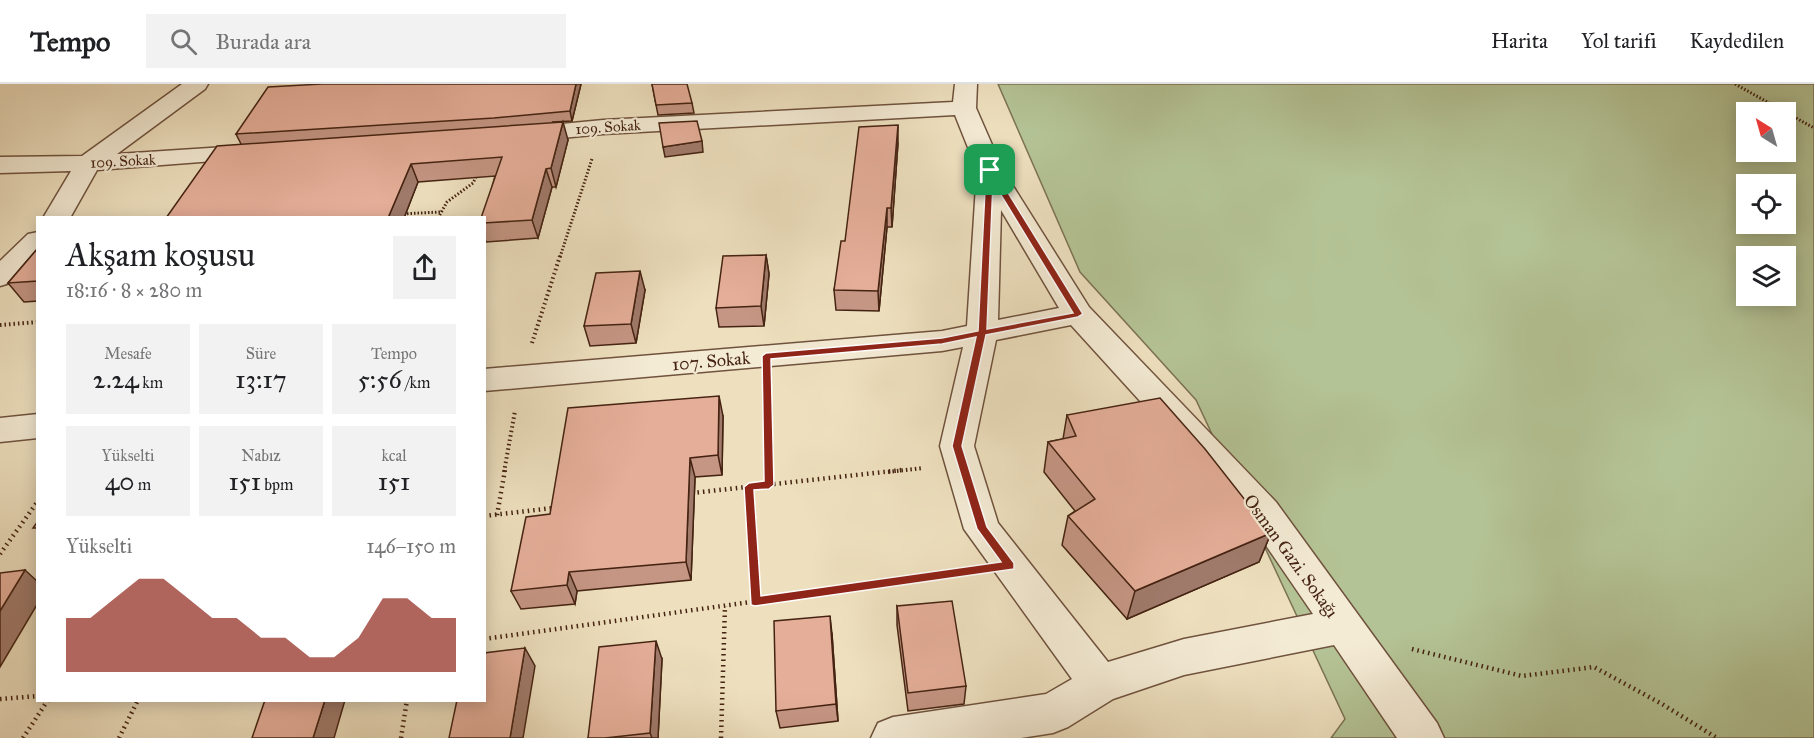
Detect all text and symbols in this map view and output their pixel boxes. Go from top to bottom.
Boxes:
search box [146,14,566,68]
text: Tempo [30,24,110,59]
icon: search [167,25,200,58]
text: Burada ara [215,28,311,55]
text: Harita [1491,28,1548,54]
text: Yol tarifi [1581,28,1657,54]
text: Kaydedilen [1690,28,1784,54]
north arrow [1736,102,1796,162]
map controls [1736,102,1796,306]
street label: 109. Sokak [575,116,641,138]
pin [964,144,1015,195]
street label: 109. Sokak [90,150,156,172]
icon: arrive [973,153,1006,186]
button: locate [1736,174,1796,234]
text: Akşam koşusu [66,235,255,275]
button: share [393,236,456,299]
button: layers [1736,246,1796,306]
text: 18:16 · 8 × 280 m [66,278,202,302]
text: Mesafe [104,344,152,363]
text: Süre [246,344,276,363]
text: Tempo [371,344,417,363]
street label: 107. Sokak [671,347,752,375]
text: 2.24 [93,363,139,395]
text: 13:17 [235,363,287,395]
text: 5:56 [358,363,402,395]
text: km [139,373,163,392]
text: /km [402,373,430,392]
text: Yükselti [102,446,154,465]
text: Nabız [241,446,281,465]
text: kcal [381,446,407,465]
text: 40 [105,465,134,497]
text: 151 [228,465,261,497]
text: 151 [378,465,410,497]
text: m [134,475,151,494]
text: bpm [261,475,294,494]
street label: Osman Gazi. Sokağı [1238,490,1343,623]
text: Yükselti [66,534,132,558]
text: 146–150 m [366,534,456,558]

